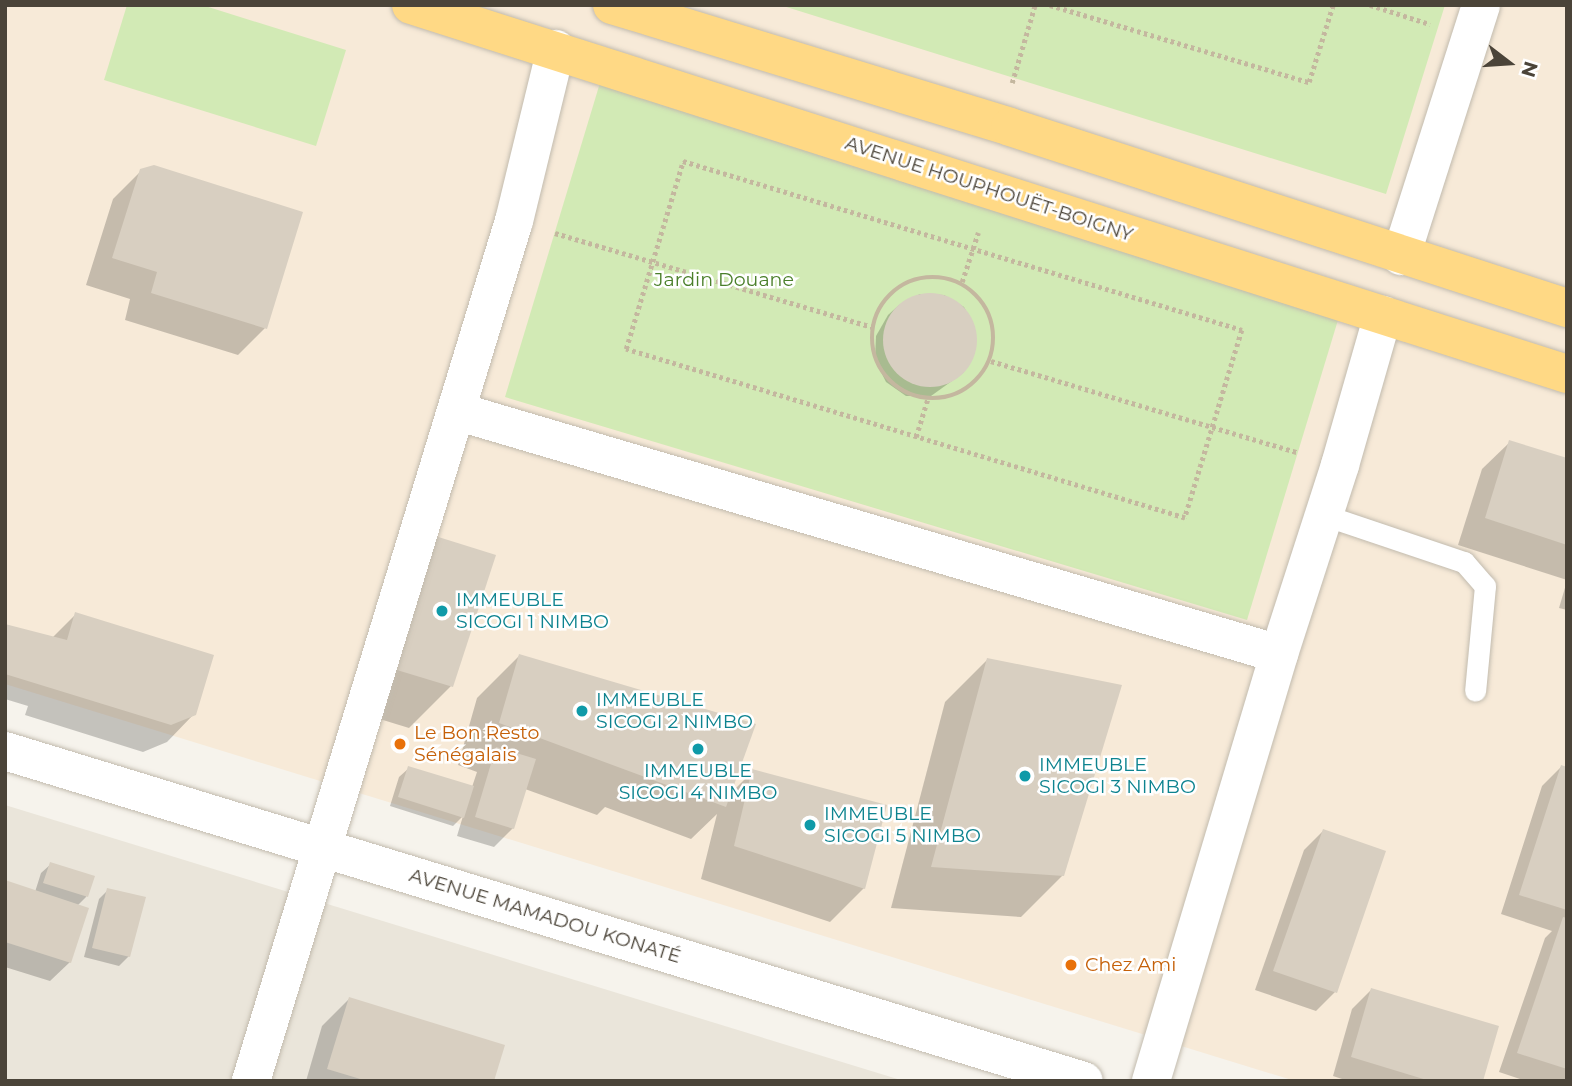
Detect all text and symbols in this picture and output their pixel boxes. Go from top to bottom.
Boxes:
north arrow [1474,28,1544,98]
text: N [1516,59,1543,80]
street label: AVENUE HOUPHOUËT-BOIGNY [842,132,1136,246]
park label: Jardin Douane [654,269,794,291]
place label: IMMEUBLE SICOGI 1 NIMBO [456,589,609,633]
marker: IMMEUBLE SICOGI 1 NIMBO [434,603,450,619]
place label: IMMEUBLE SICOGI 2 NIMBO [596,689,753,733]
marker: IMMEUBLE SICOGI 2 NIMBO [574,703,590,719]
place label: Le Bon Resto Sénégalais [414,722,539,766]
marker: Le Bon Resto Sénégalais [392,736,408,752]
marker: IMMEUBLE SICOGI 4 NIMBO [690,741,706,757]
place label: IMMEUBLE SICOGI 3 NIMBO [1039,754,1196,798]
place label: IMMEUBLE SICOGI 4 NIMBO [619,760,777,804]
marker: IMMEUBLE SICOGI 3 NIMBO [1017,768,1033,784]
place label: IMMEUBLE SICOGI 5 NIMBO [824,803,981,847]
marker: IMMEUBLE SICOGI 5 NIMBO [802,817,818,833]
street label: AVENUE MAMADOU KONATÉ [406,864,684,968]
place label: Chez Ami [1085,954,1176,976]
marker: Chez Ami [1063,957,1079,973]

